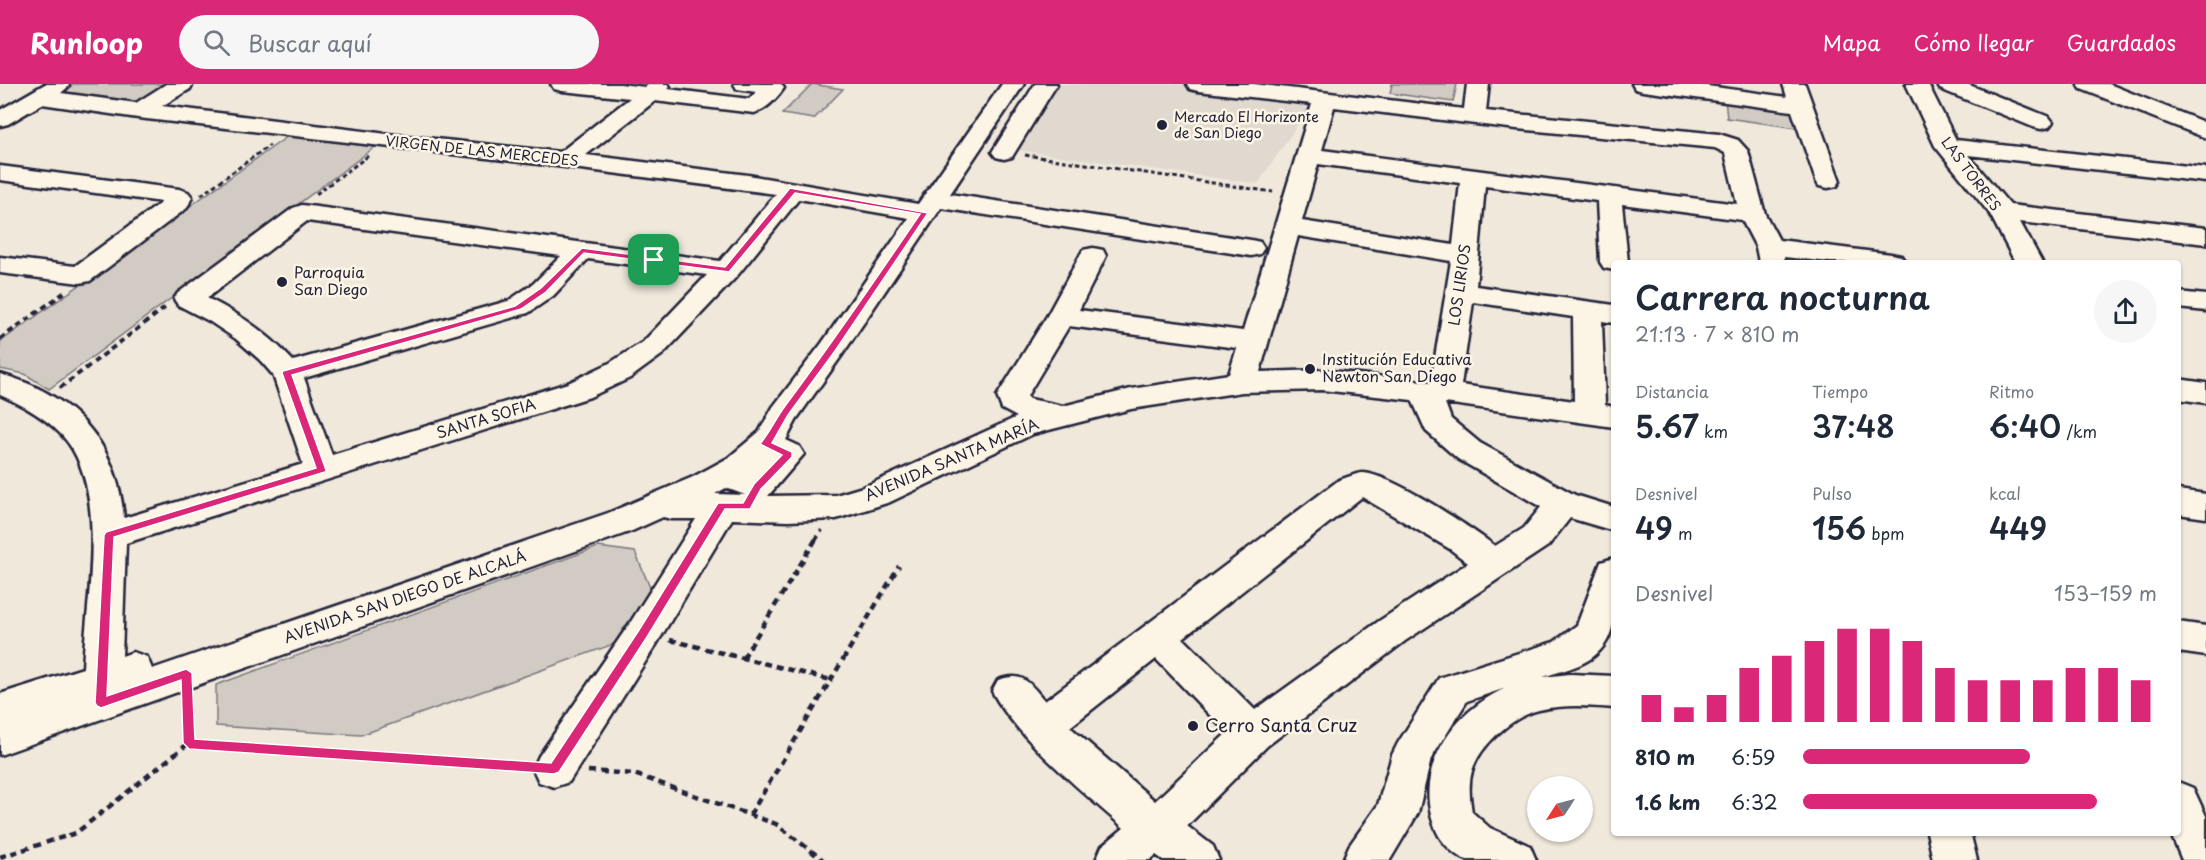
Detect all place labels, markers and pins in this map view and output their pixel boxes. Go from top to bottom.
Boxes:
place label: Mercado El Horizonte de San Diego [1174,106,1319,143]
marker: Mercado El Horizonte de San Diego [1155,118,1169,132]
pin [628,234,679,285]
place label: Parroquia San Diego [294,260,368,300]
marker: Parroquia San Diego [275,275,289,289]
place label: Institución Educativa Newton San Diego [1322,347,1472,387]
marker: Institución Educativa Newton San Diego [1303,362,1317,376]
place label: Cerro Santa Cruz [1205,711,1358,738]
marker: Cerro Santa Cruz [1186,719,1200,733]

